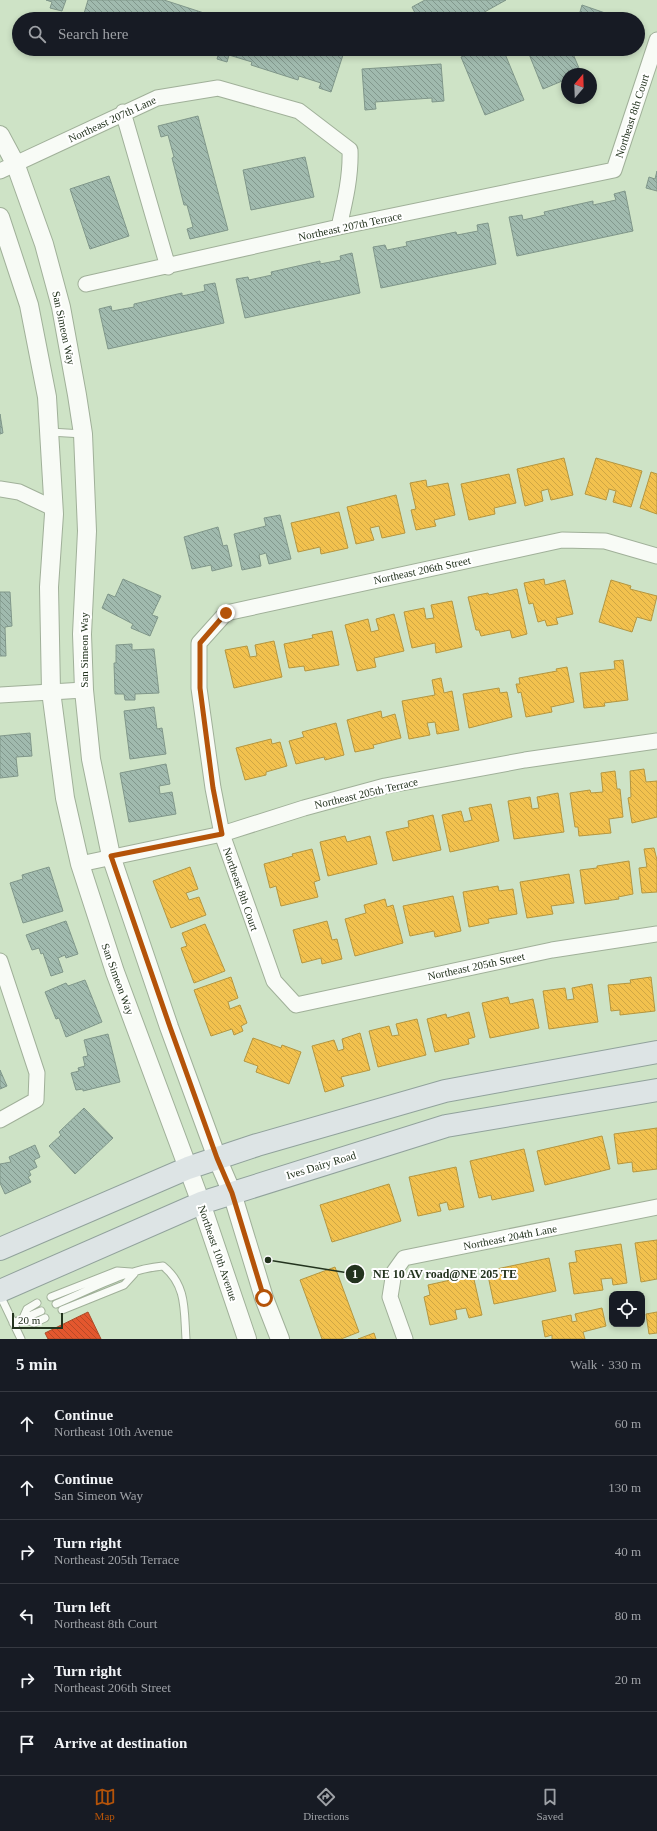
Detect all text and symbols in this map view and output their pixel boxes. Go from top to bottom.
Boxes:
search box [12,12,645,56]
icon: search [26,23,48,45]
text: Search here [58,26,128,42]
north arrow [561,68,597,104]
street label: Northeast 8th Court [613,73,651,159]
street label: Northeast 207th Lane [66,93,158,145]
street label: Northeast 207th Terrace [297,209,403,243]
street label: San Simeon Way [50,290,78,367]
street label: Northeast 206th Street [372,554,472,586]
route end [217,604,235,622]
street label: San Simeon Way [78,612,90,688]
street label: Northeast 205th Terrace [313,775,419,811]
street label: Northeast 8th Court [221,846,261,932]
street label: San Simeon Way [99,942,137,1017]
street label: Northeast 205th Street [426,950,526,982]
street label: Ives Dairy Road [285,1149,358,1181]
street label: Northeast 10th Avenue [196,1203,240,1303]
street label: Northeast 204th Lane [462,1222,558,1252]
callout: NE 10 AV road@NE 205 TE [345,1262,526,1286]
text: 1 [352,1267,358,1281]
text: NE 10 AV road@NE 205 TE [373,1267,517,1281]
route start [255,1289,273,1307]
map controls [609,1291,645,1327]
button: locate [609,1291,645,1327]
scale bar [12,1311,63,1330]
text: 20 m [18,1314,40,1326]
text: 5 min [16,1355,57,1374]
text: Walk · 330 m [570,1357,641,1372]
text: Continue [54,1407,113,1423]
icon: ahead [16,1413,38,1435]
text: 60 m [615,1416,641,1431]
text: Northeast 10th Avenue [54,1424,173,1439]
text: Continue [54,1471,113,1487]
icon: ahead [16,1477,38,1499]
text: 130 m [608,1480,641,1495]
text: San Simeon Way [54,1488,143,1503]
text: Turn right [54,1535,121,1551]
icon: right [16,1541,38,1563]
text: 40 m [615,1544,641,1559]
text: Northeast 205th Terrace [54,1552,179,1567]
text: Turn left [54,1599,111,1615]
icon: left [16,1605,38,1627]
text: 80 m [615,1608,641,1623]
text: Northeast 8th Court [54,1616,157,1631]
text: Turn right [54,1663,121,1679]
icon: right [16,1669,38,1691]
text: 20 m [615,1672,641,1687]
text: Northeast 206th Street [54,1680,171,1695]
icon: arrive [16,1733,38,1755]
text: Arrive at destination [54,1735,187,1751]
tab: Map [94,1786,116,1822]
tab: Directions [303,1786,349,1822]
tab: Saved [536,1786,563,1822]

